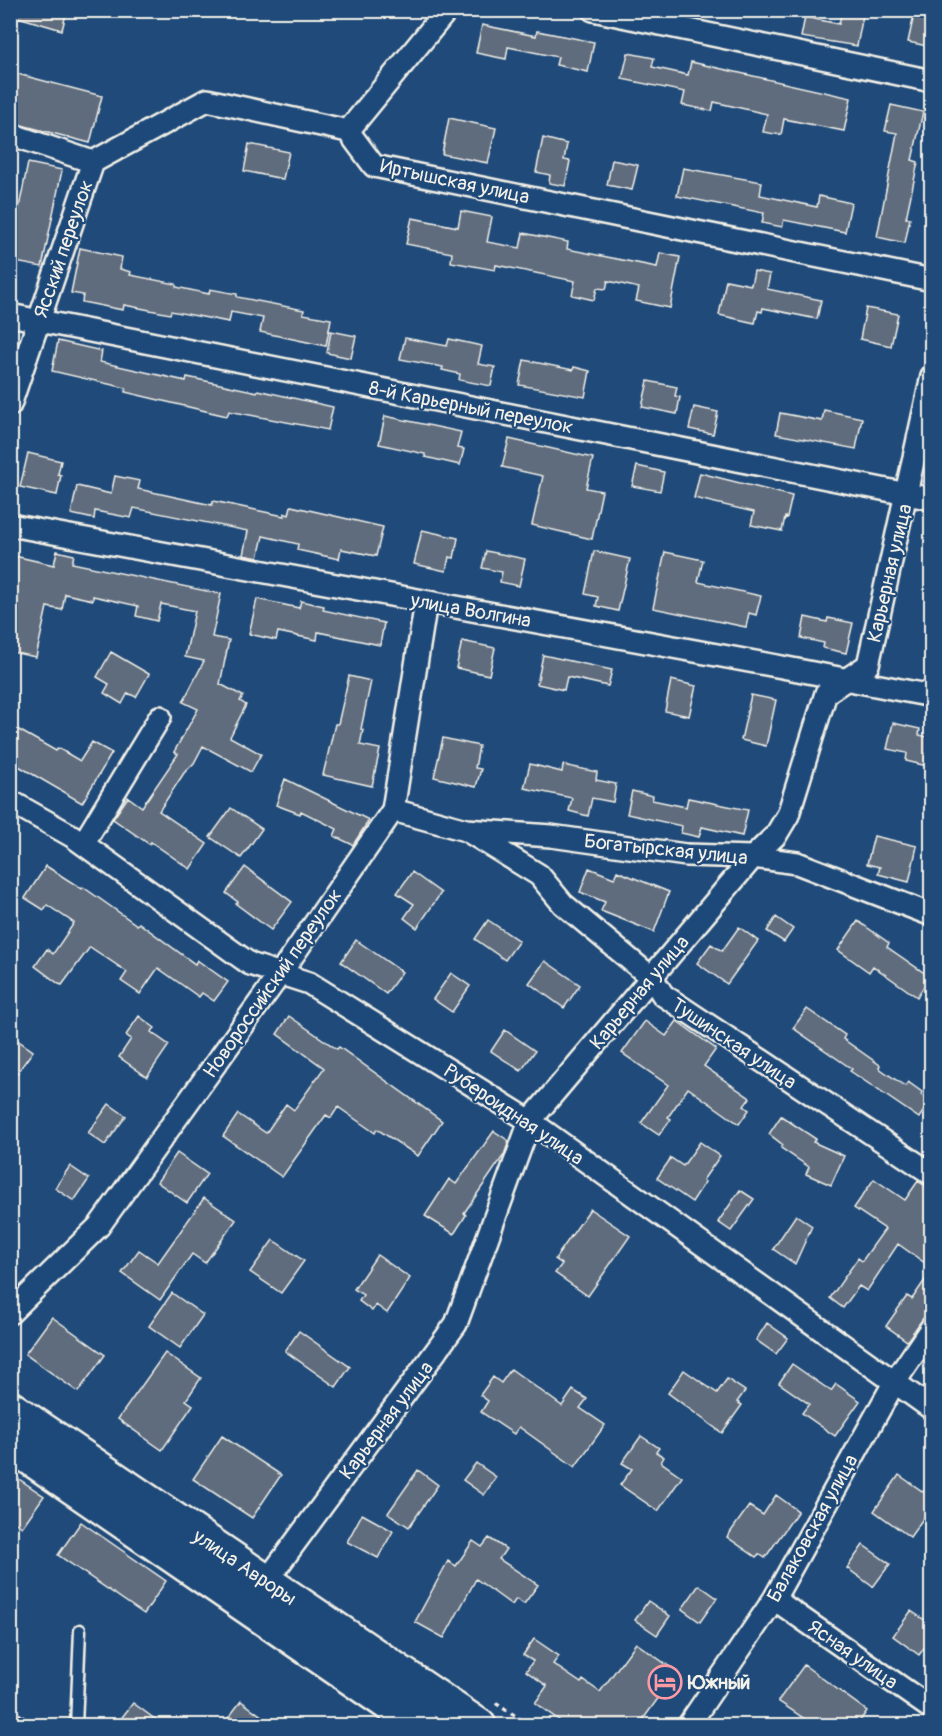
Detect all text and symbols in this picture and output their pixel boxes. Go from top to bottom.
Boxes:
street label: Иртышская улица [378,153,532,209]
street label: Ясский переулок [28,177,99,322]
street label: 8-й Карьерный переулок [367,375,575,440]
street label: Карьерная улица [861,501,918,645]
street label: улица Волгина [408,587,533,633]
street label: Богатырская улица [583,828,749,871]
street label: Новороссийский переулок [197,884,347,1083]
street label: Карьерная улица [584,930,694,1055]
street label: Тушинская улица [666,992,801,1095]
street label: Рубероидная улица [439,1058,589,1171]
street label: Карьерная улица [334,1356,439,1484]
street label: Балаковская улица [761,1450,863,1607]
street label: улица Авроры [187,1523,301,1611]
street label: Ясная улица [803,1614,903,1695]
hotel icon: Южный [647,1664,683,1700]
place label: Южный [687,1670,750,1695]

